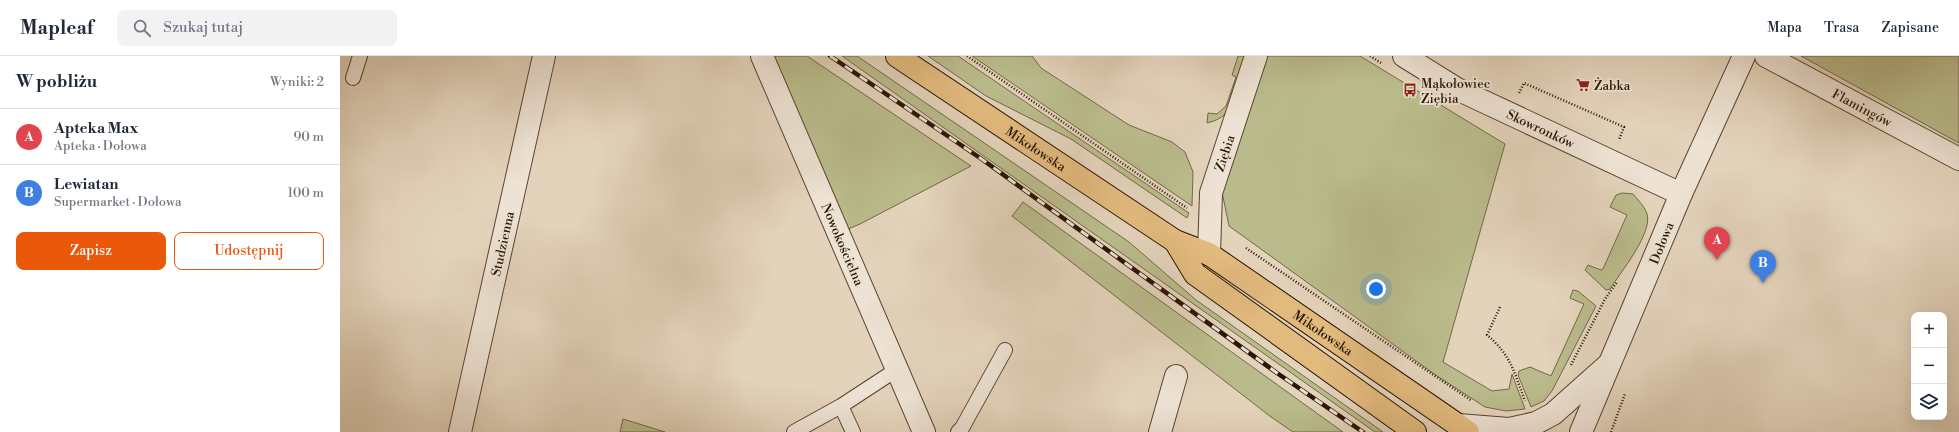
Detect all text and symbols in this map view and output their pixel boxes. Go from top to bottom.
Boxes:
search box [117,10,397,46]
text: Mapleaf [20,16,93,40]
icon: search [131,17,153,39]
text: Szukaj tutaj [163,18,243,37]
text: Mapa [1767,19,1802,37]
text: Trasa [1824,19,1859,37]
text: Zapisane [1881,19,1939,37]
text: W pobliżu [16,71,97,93]
text: Wyniki: 2 [270,74,324,90]
place label: Mąkołowiec Ziębia [1421,76,1491,107]
supermarket icon: Żabka [1575,77,1591,93]
place label: Żabka [1594,77,1631,94]
bus stop icon: Mąkołowiec Ziębia [1402,82,1418,98]
street label: Flamingów [1829,86,1895,131]
street label: Skowronków [1504,106,1578,152]
text: Apteka Max [54,119,138,138]
street label: Mikołowska [1002,123,1069,175]
text: A [24,129,34,145]
text: 90 m [293,129,324,145]
street label: Ziębia [1212,133,1239,174]
text: Apteka · Dołowa [54,138,147,154]
text: Lewiatan [54,175,119,194]
text: B [24,185,34,201]
text: 100 m [288,185,324,201]
text: Supermarket · Dołowa [54,194,182,210]
street label: Nowokościelna [817,201,867,289]
street label: Studzienna [488,209,518,278]
street label: Dołowa [1646,220,1678,267]
pin: A [1704,227,1730,260]
button: Zapisz [16,232,166,270]
button: Udostępnij [174,232,324,270]
pin: B [1750,250,1776,283]
your location [1366,279,1386,299]
street label: Mikołowska [1290,307,1356,360]
map controls [1911,312,1947,420]
button: + [1911,312,1947,348]
button: − [1911,348,1947,384]
button: layers [1911,384,1947,420]

